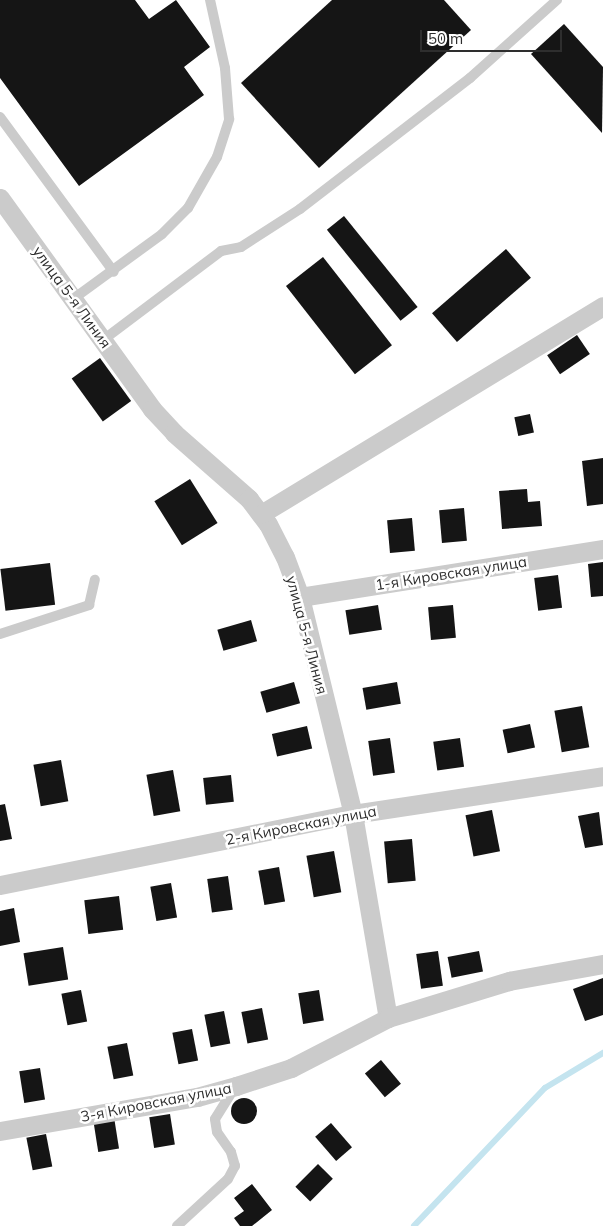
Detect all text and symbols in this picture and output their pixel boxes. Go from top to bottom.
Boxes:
scale bar [423,20,566,52]
text: 50 m [428,29,463,48]
street label: улица 5-я Линия [29,242,115,352]
street label: 1-я Кировская улица [374,552,528,594]
street label: улица 5-я Линия [283,574,331,696]
street label: 2-я Кировская улица [224,802,378,848]
street label: 3-я Кировская улица [79,1079,233,1125]

